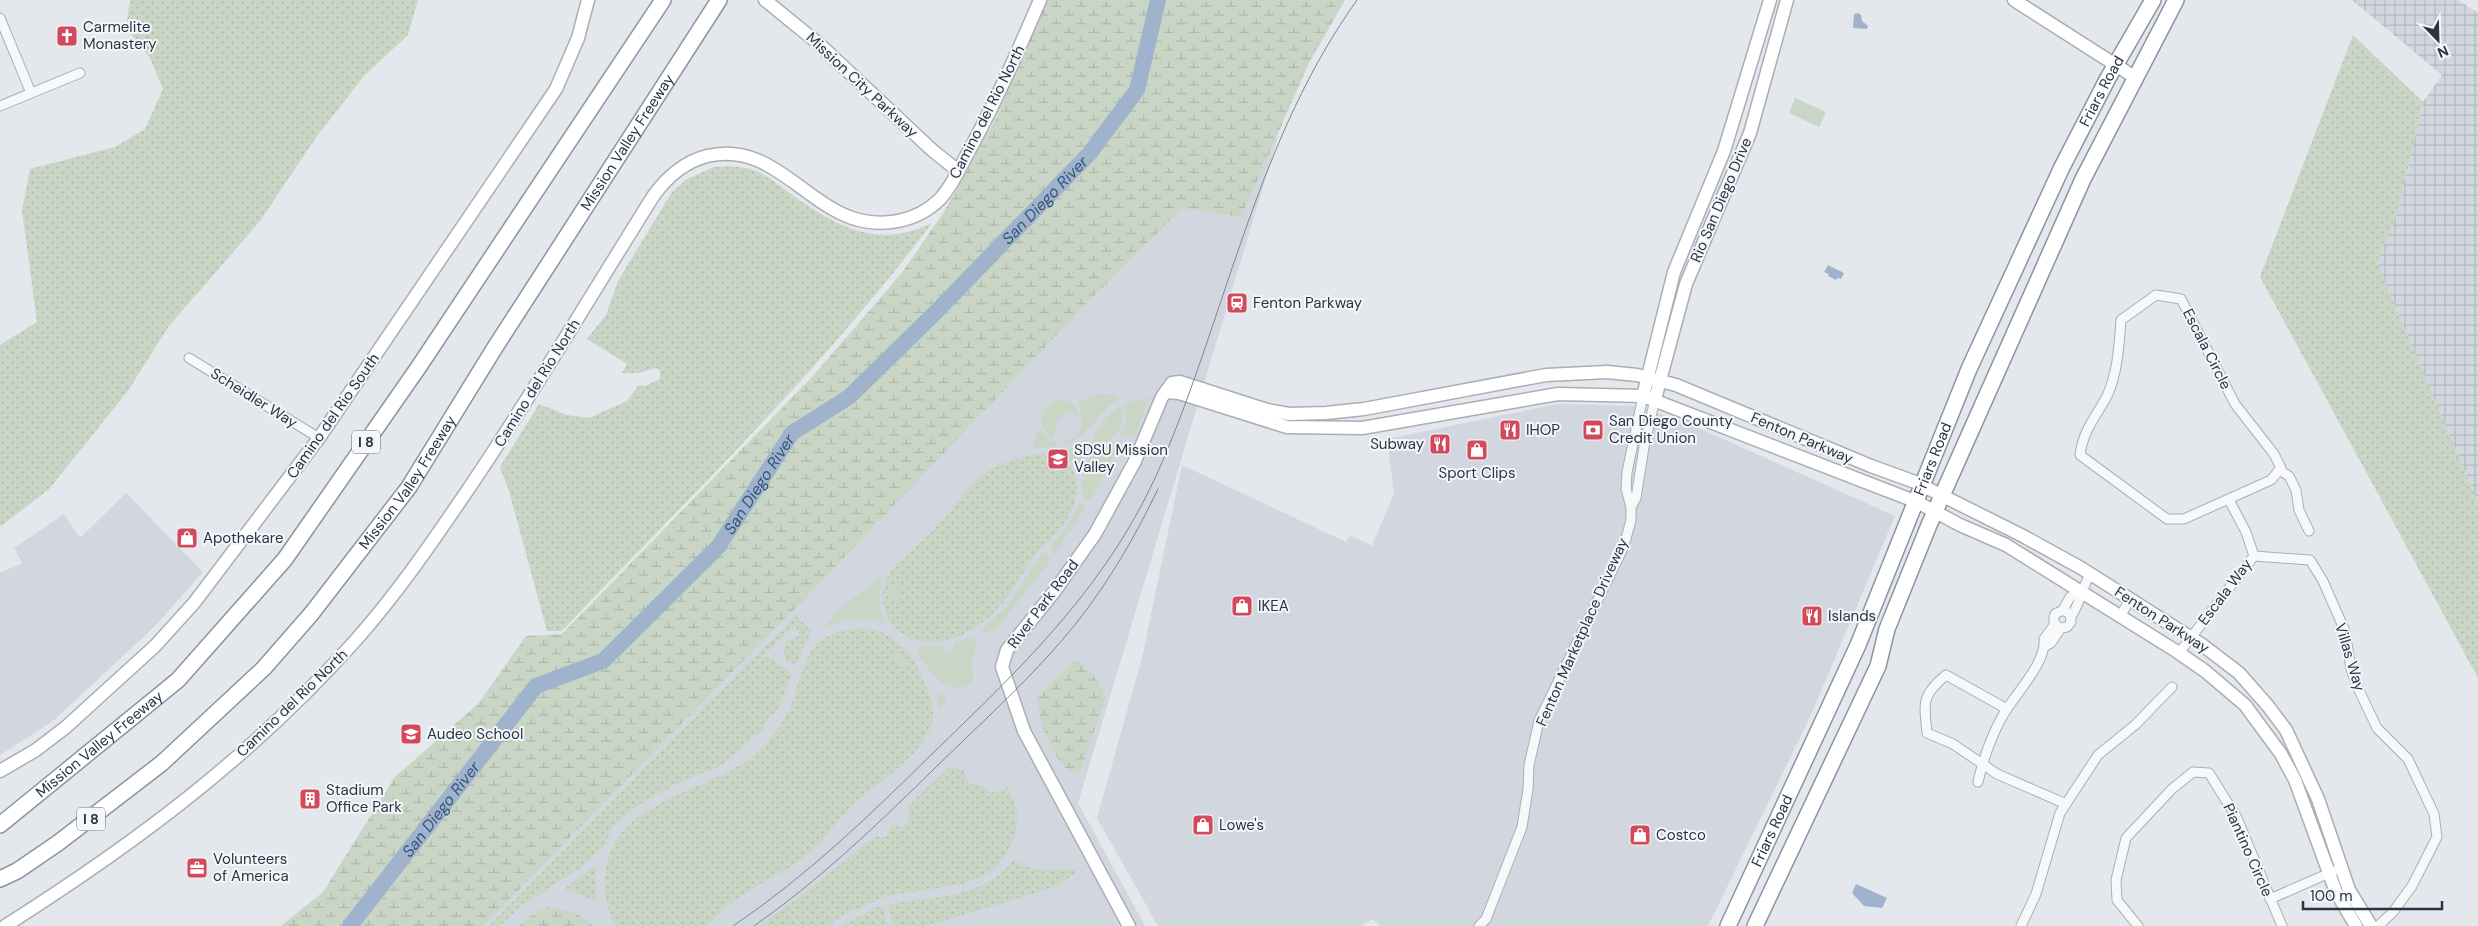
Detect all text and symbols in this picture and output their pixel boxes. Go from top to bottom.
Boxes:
north arrow [2413,15,2463,65]
place label: Carmelite Monastery [83,17,157,54]
church icon: Carmelite Monastery [55,24,79,48]
street label: Mission City Parkway [802,28,923,143]
street label: Camino del Rio North [945,42,1029,182]
text: N [2435,42,2451,62]
street label: Friars Road [2075,52,2129,130]
street label: Mission Valley Freeway [576,70,679,214]
street label: Rio San Diego Drive [1686,135,1756,265]
water label: San Diego River [997,151,1093,249]
station icon: Fenton Parkway [1225,291,1249,315]
place label: Fenton Parkway [1253,293,1363,313]
street label: Escala Circle [2178,305,2236,393]
street label: Camino del Rio North [489,315,585,451]
street label: Camino del Rio South [282,349,384,483]
street label: Scheidler Way [207,363,302,433]
street label: Fenton Parkway [1748,407,1857,469]
street label: Mission Valley Freeway [354,411,461,554]
place label: San Diego County Credit Union [1609,411,1734,448]
restaurant icon: IHOP [1498,418,1522,442]
bank icon: San Diego County Credit Union [1581,418,1605,442]
street label: Friars Road [1909,419,1956,499]
place label: IHOP [1526,420,1560,440]
water label: San Diego River [719,429,800,539]
road number: I 8 [352,431,380,454]
restaurant icon: Subway [1428,432,1452,456]
place label: Subway [1370,434,1425,454]
shop icon: Sport Clips [1465,438,1489,462]
place label: SDSU Mission Valley [1074,440,1168,477]
school or university icon: SDSU Mission Valley [1046,447,1070,471]
place label: Sport Clips [1438,463,1516,483]
shop icon: Apothekare [175,526,199,550]
place label: Apothekare [203,528,283,548]
street label: Fenton Marketplace Driveway [1531,534,1633,729]
street label: Escala Way [2193,554,2257,629]
street label: River Park Road [1003,555,1083,653]
street label: Fenton Parkway [2111,582,2214,658]
shop icon: IKEA [1230,594,1254,618]
place label: IKEA [1258,596,1289,616]
restaurant icon: Islands [1800,604,1824,628]
place label: Islands [1828,606,1876,626]
street label: Villas Way [2330,621,2370,694]
street label: Camino del Rio North [232,645,352,761]
street label: Mission Valley Freeway [31,686,168,802]
school or university icon: Audeo School [399,722,423,746]
place label: Audeo School [427,724,523,744]
water label: San Diego River [397,756,485,861]
place label: Stadium Office Park [326,780,402,817]
building icon: Stadium Office Park [298,787,322,811]
street label: Friars Road [1747,791,1797,870]
street label: Piantino Circle [2219,800,2277,900]
road number: I 8 [77,808,105,831]
shop icon: Lowe's [1191,813,1215,837]
place label: Lowe's [1219,815,1264,835]
shop icon: Costco [1628,823,1652,847]
place label: Costco [1656,825,1706,845]
place label: Volunteers of America [213,849,289,886]
office icon: Volunteers of America [185,856,209,880]
scale bar [2303,878,2442,910]
text: 100 m [2310,886,2353,906]

